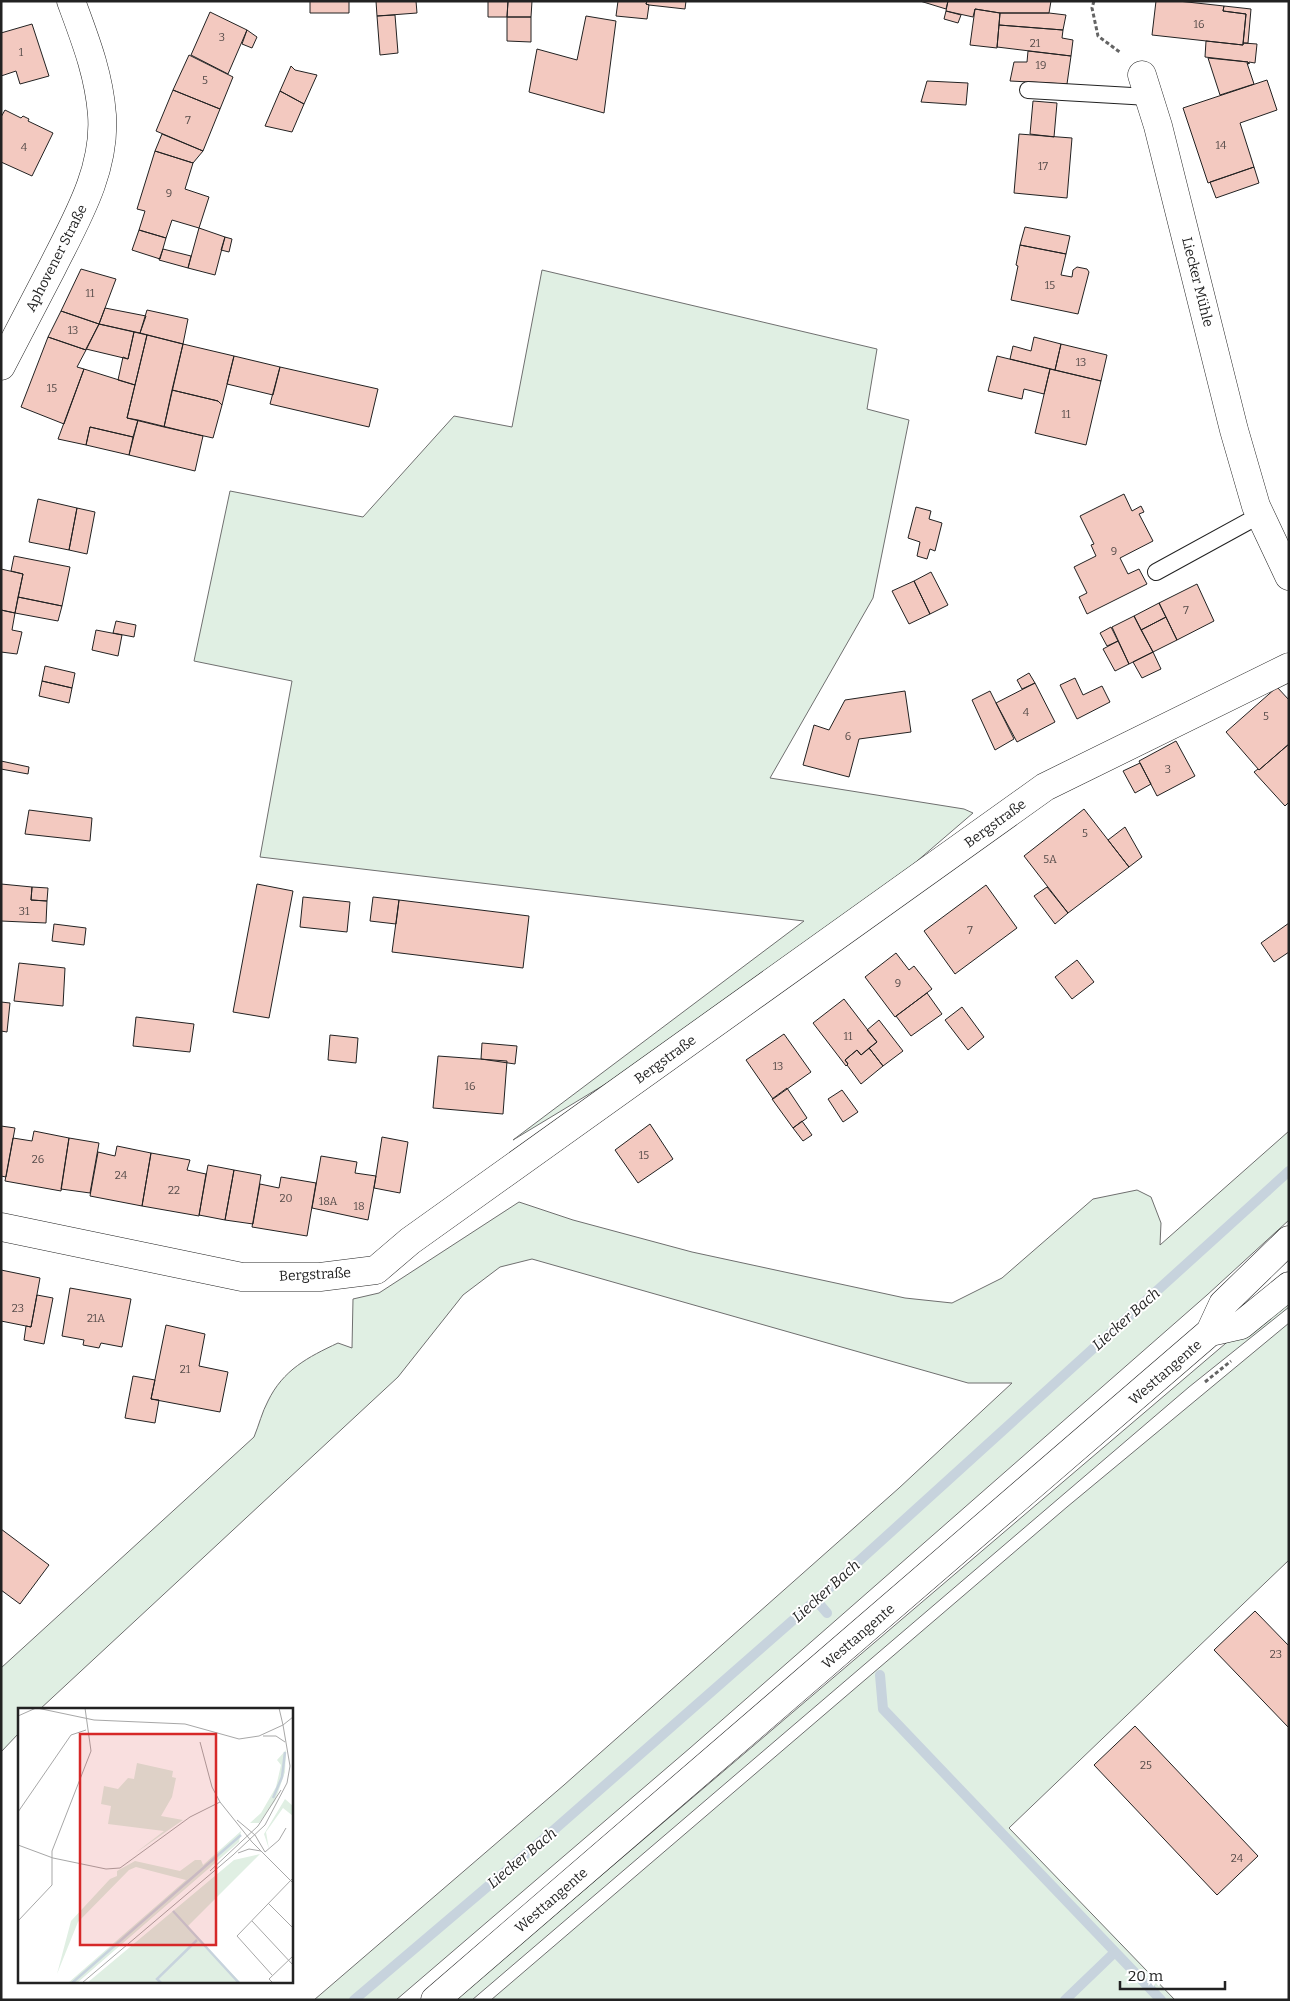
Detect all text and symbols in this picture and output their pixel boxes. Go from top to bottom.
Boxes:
house number: 16 [1194,18,1204,31]
house number: 3 [219,31,225,44]
house number: 21 [1030,37,1041,50]
house number: 1 [19,46,24,59]
house number: 19 [1036,59,1046,72]
house number: 5 [202,74,208,87]
house number: 7 [185,114,191,127]
house number: 14 [1216,139,1227,152]
house number: 4 [21,141,28,154]
house number: 17 [1038,160,1048,173]
house number: 9 [166,187,172,200]
street label: Aphovener Straße [22,202,91,315]
street label: Liecker Mühle [1178,235,1217,329]
house number: 15 [1045,279,1055,292]
house number: 11 [86,287,95,300]
house number: 13 [68,324,78,337]
house number: 13 [1076,356,1086,369]
house number: 15 [47,382,57,395]
house number: 11 [1062,408,1071,421]
house number: 9 [1111,545,1117,558]
house number: 7 [1183,604,1189,617]
house number: 4 [1023,706,1030,719]
house number: 5 [1263,710,1269,723]
house number: 6 [845,730,851,743]
house number: 3 [1165,763,1171,776]
street label: Bergstraße [961,795,1029,851]
house number: 5 [1082,827,1088,840]
house number: 5A [1043,853,1057,866]
house number: 31 [19,905,30,918]
house number: 7 [967,924,973,937]
house number: 9 [895,977,901,990]
house number: 11 [844,1030,853,1043]
street label: Bergstraße [631,1031,699,1087]
house number: 13 [773,1060,783,1073]
house number: 16 [465,1080,475,1093]
house number: 15 [639,1149,649,1162]
house number: 26 [32,1153,44,1166]
house number: 24 [115,1169,128,1182]
house number: 22 [168,1184,180,1197]
house number: 20 [279,1192,293,1205]
house number: 18A [319,1195,337,1208]
house number: 18 [353,1200,365,1213]
street label: Bergstraße [279,1264,351,1285]
water label: Liecker Bach [1089,1284,1163,1354]
house number: 23 [12,1302,24,1315]
house number: 21A [87,1312,105,1325]
street label: Westtangente [1125,1336,1205,1409]
house number: 21 [180,1363,191,1376]
water label: Liecker Bach [789,1556,863,1626]
street label: Westtangente [818,1600,898,1673]
house number: 23 [1270,1648,1282,1661]
inset map [18,1708,292,1984]
house number: 25 [1140,1759,1152,1772]
water label: Liecker Bach [484,1824,560,1892]
house number: 24 [1231,1852,1244,1865]
street label: Westtangente [511,1864,591,1937]
scale bar [1120,1958,1225,1990]
text: 20 m [1128,1967,1164,1985]

